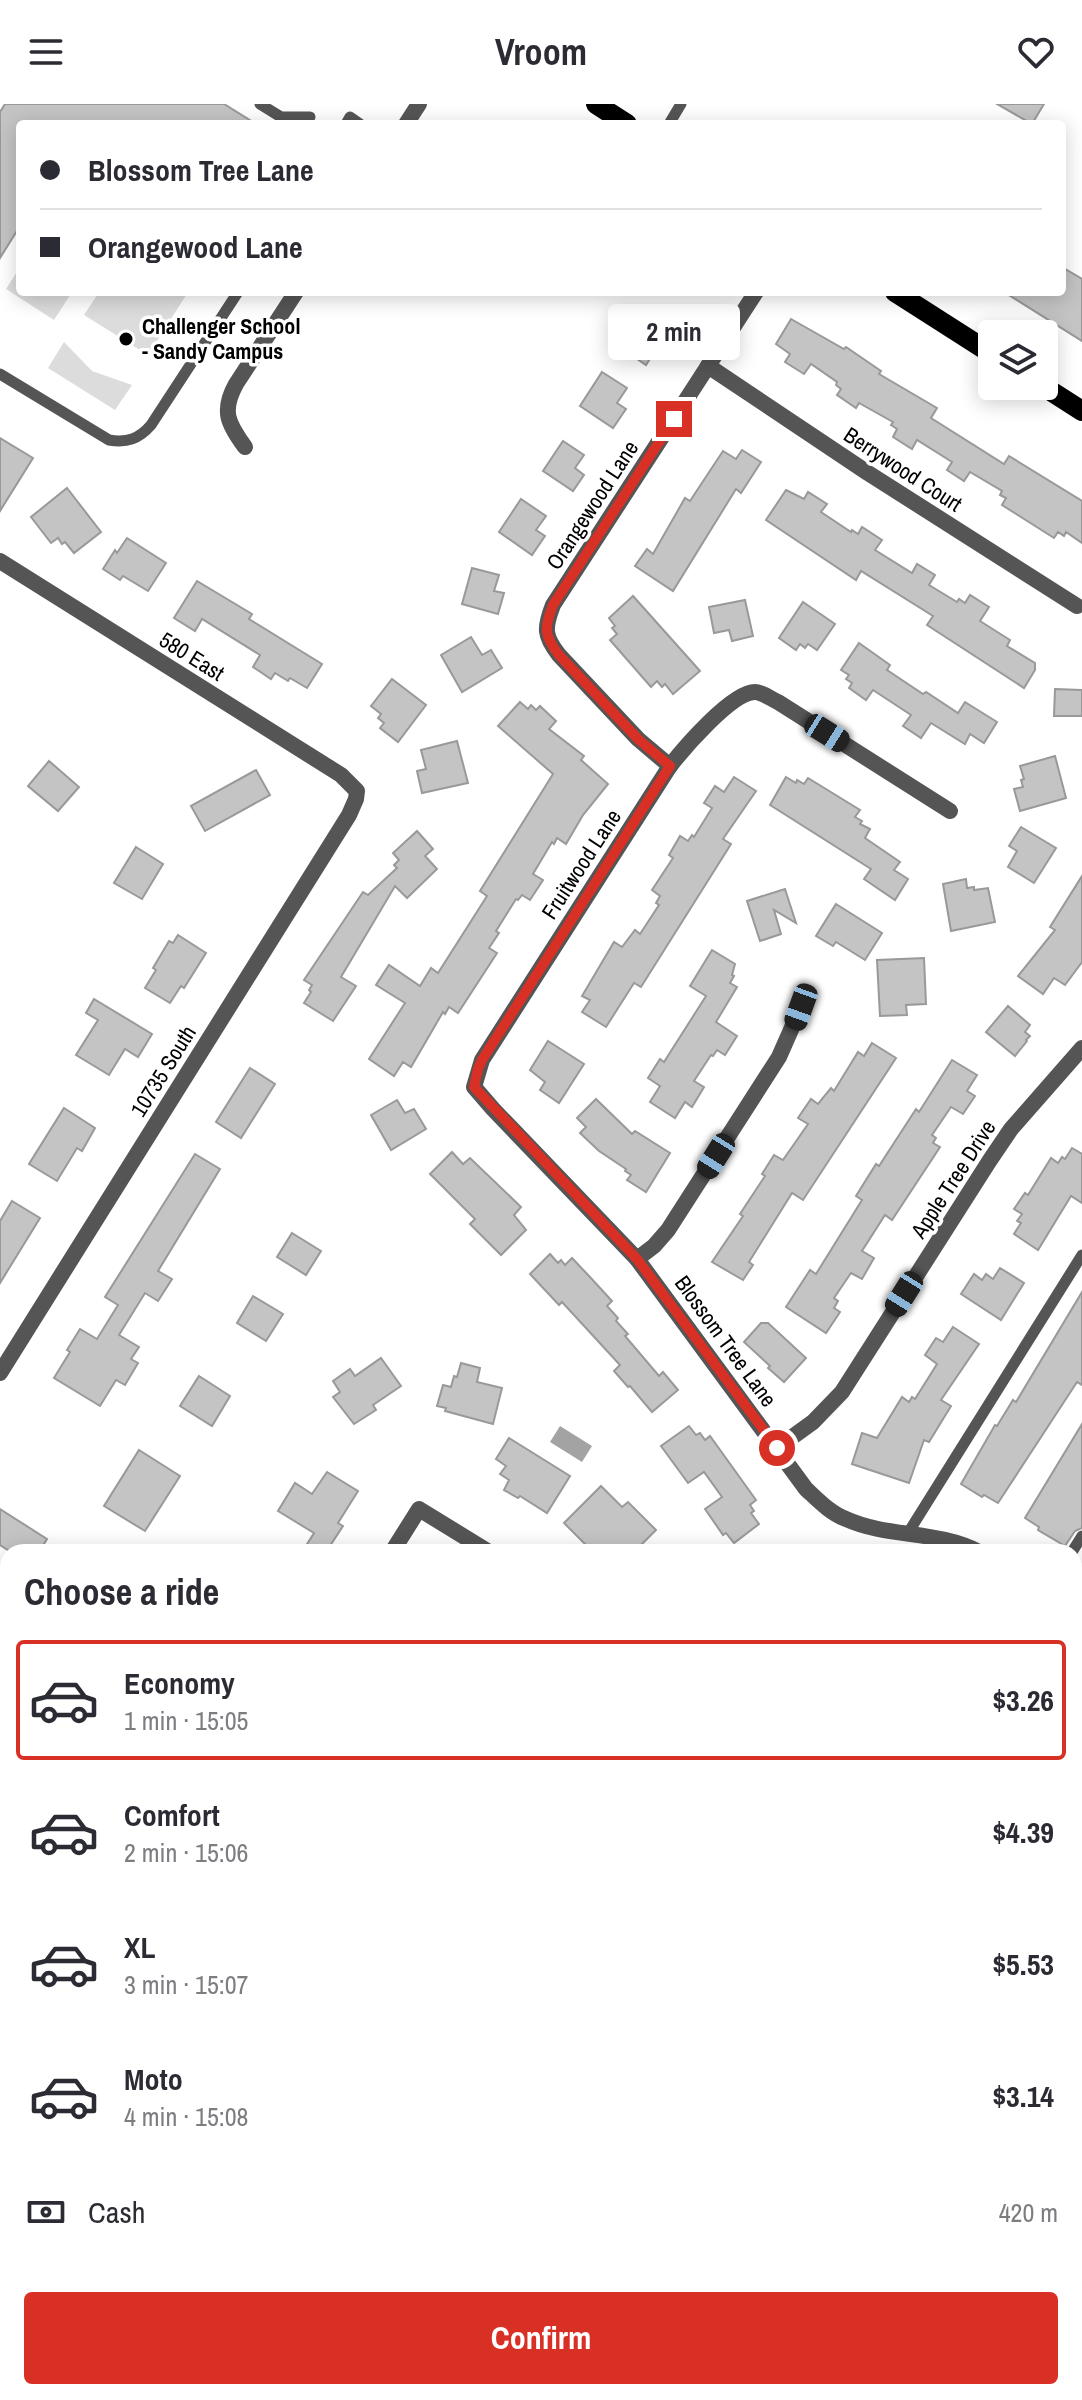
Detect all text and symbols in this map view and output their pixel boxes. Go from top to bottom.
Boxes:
text: Vroom [495,28,587,76]
icon: menu [24,30,68,74]
icon: heart [1014,30,1058,74]
text: Blossom Tree Lane [88,150,314,190]
text: Orangewood Lane [88,227,303,267]
callout: 2 min [608,303,740,359]
place label: Challenger School - Sandy Campus [142,311,300,366]
text: 2 min [646,314,702,349]
map controls [978,320,1058,400]
button: layers [978,320,1058,400]
marker: Challenger School - Sandy Campus [117,330,135,348]
route end [656,401,692,437]
street label: Berrywood Court [838,420,968,518]
street label: Orangewood Lane [539,435,645,575]
street label: 580 East [154,624,230,688]
car [800,710,854,756]
street label: Fruitwood Lane [534,803,628,925]
car [782,980,820,1034]
street label: 10735 South [123,1020,203,1122]
street label: Apple Tree Drive [903,1114,1002,1245]
car [693,1129,739,1183]
car [881,1267,927,1321]
street label: Blossom Tree Lane [668,1269,784,1413]
route start [759,1430,795,1466]
text: Choose a ride [24,1568,219,1616]
text: Economy [124,1663,235,1703]
icon: car [28,1664,100,1736]
text: $3.26 [992,1680,1054,1720]
text: 1 min · 15:05 [124,1703,248,1738]
text: Comfort [124,1795,220,1835]
icon: car [28,1796,100,1868]
text: $4.39 [992,1812,1054,1852]
text: 2 min · 15:06 [124,1835,248,1870]
text: XL [124,1927,155,1967]
icon: car [28,1928,100,2000]
text: $5.53 [992,1944,1054,1984]
text: 3 min · 15:07 [124,1967,248,2002]
text: Moto [124,2059,183,2099]
icon: car [28,2060,100,2132]
text: $3.14 [992,2076,1054,2116]
text: 4 min · 15:08 [124,2099,248,2134]
icon: cash [24,2190,68,2234]
text: Cash [88,2192,145,2232]
text: 420 m [999,2195,1058,2230]
button: Confirm [24,2292,1058,2384]

